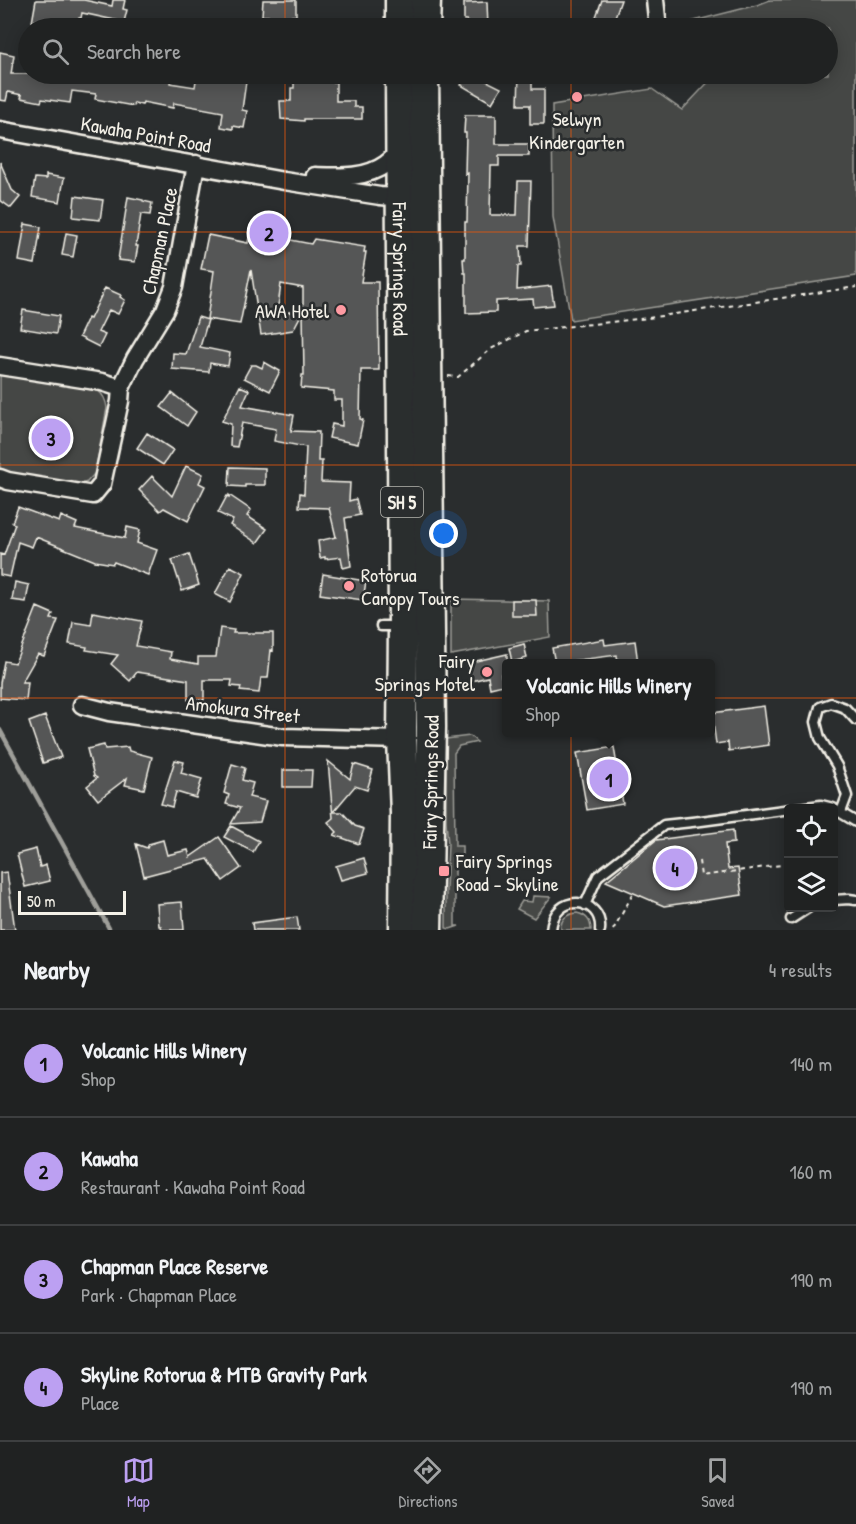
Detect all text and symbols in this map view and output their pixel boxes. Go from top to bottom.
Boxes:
search box [18,18,838,84]
icon: search [39,35,72,68]
text: Search here [87,36,181,66]
marker: Selwyn Kindergarten [570,90,584,104]
place label: Selwyn Kindergarten [529,105,625,155]
street label: Kawaha Point Road [79,109,213,159]
street label: Chapman Place [134,185,184,297]
street label: Fairy Springs Road [387,201,415,336]
pin: 2 [250,210,288,256]
place label: AWA Hotel [255,297,330,324]
marker: AWA Hotel [334,303,348,317]
pin: 3 [32,416,70,460]
road number: SH 5 [381,487,423,517]
your location [429,519,458,548]
place label: Rotorua Canopy Tours [361,561,460,611]
marker: Rotorua Canopy Tours [342,579,356,593]
place label: Fairy Springs Motel [375,647,476,697]
popup [502,659,715,737]
marker: Fairy Springs Motel [480,665,494,679]
text: Volcanic Hills Winery [526,670,691,700]
street label: Amokura Street [185,689,303,730]
text: Shop [526,700,560,727]
street label: Fairy Springs Road [415,715,445,850]
pin: 1 [590,756,628,802]
map controls [784,804,838,912]
button: locate [784,804,838,858]
pin: 4 [656,846,694,890]
place label: Fairy Springs Road - Skyline [455,847,559,897]
button: layers [784,858,838,912]
marker: Fairy Springs Road - Skyline [437,864,451,878]
scale bar [18,888,126,916]
text: 50 m [27,890,56,912]
text: Nearby [24,952,90,987]
text: 4 results [769,956,832,983]
text: Volcanic Hills Winery [81,1035,247,1065]
text: 1 [40,1050,47,1077]
text: 140 m [790,1050,832,1077]
text: Shop [81,1065,115,1092]
text: Kawaha [81,1143,138,1173]
text: 2 [39,1158,48,1185]
text: 160 m [790,1158,832,1185]
text: Restaurant · Kawaha Point Road [81,1173,305,1200]
text: Chapman Place Reserve [81,1251,268,1281]
text: 3 [39,1266,48,1293]
text: 190 m [790,1266,832,1293]
text: Park · Chapman Place [81,1281,237,1308]
text: Skyline Rotorua & MTB Gravity Park [81,1359,367,1389]
text: 4 [40,1374,47,1401]
text: 190 m [790,1374,832,1401]
text: Place [81,1389,120,1416]
tab: Map [122,1454,155,1512]
tab: Directions [399,1454,457,1512]
tab: Saved [701,1454,734,1512]

